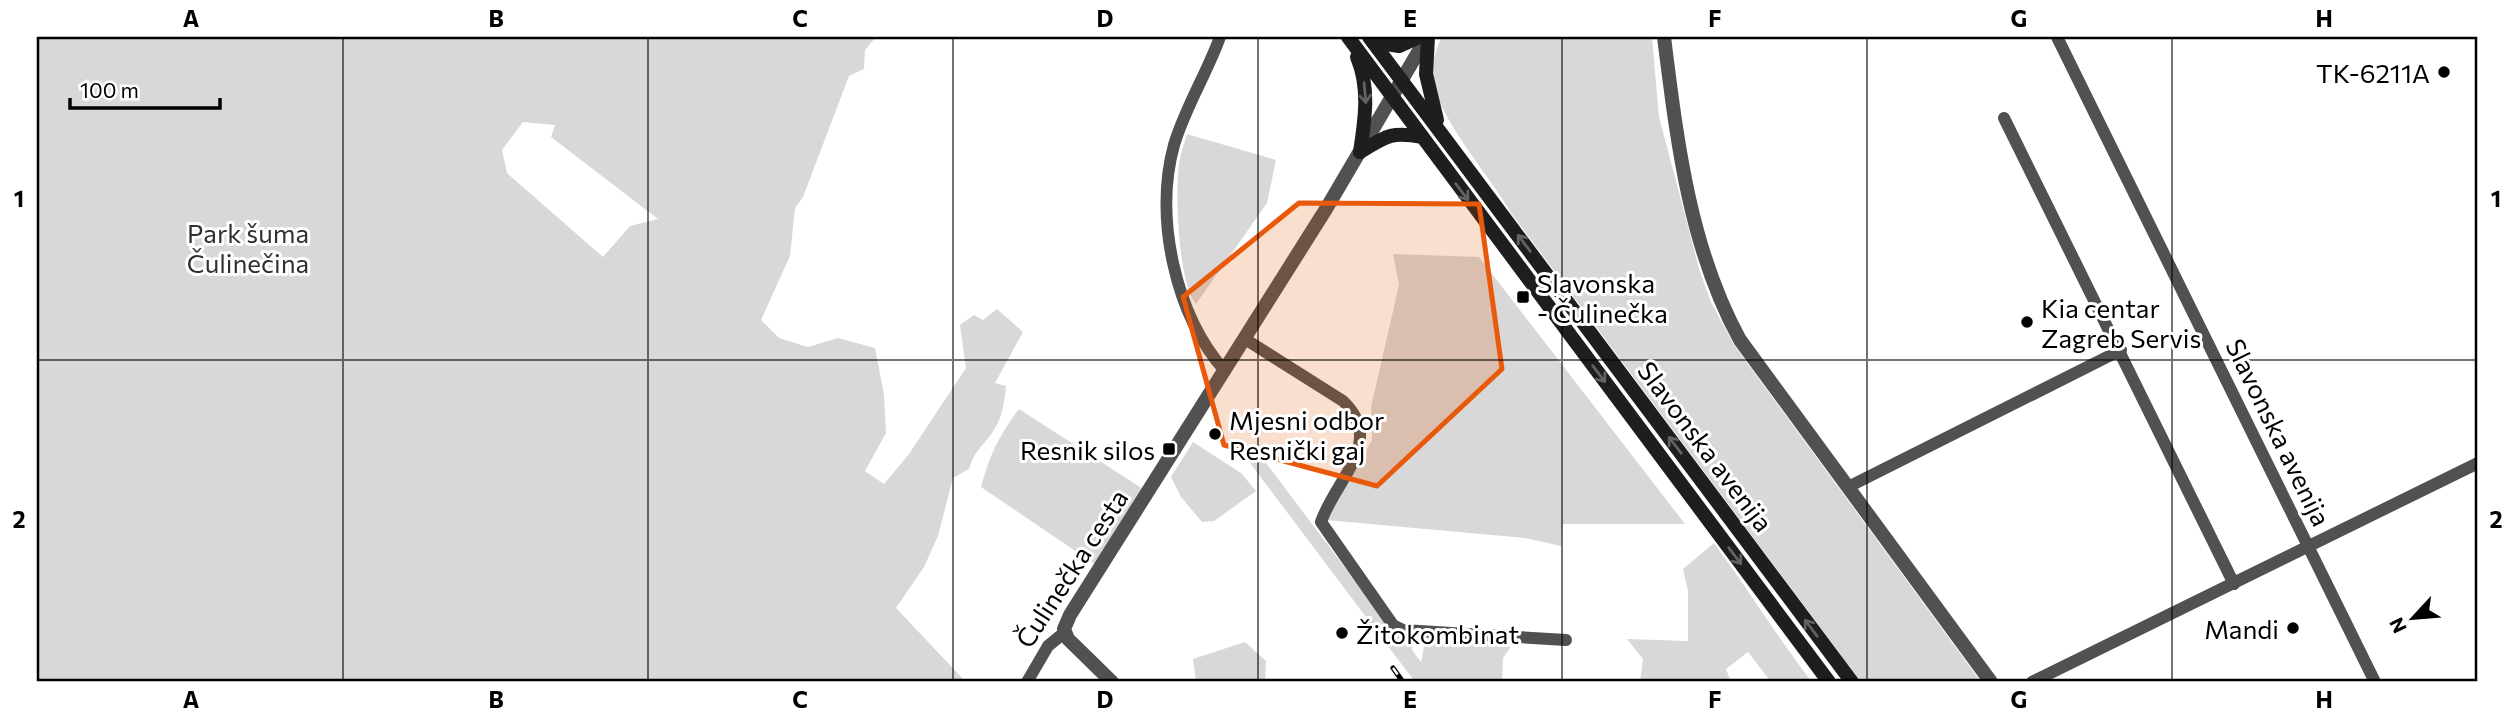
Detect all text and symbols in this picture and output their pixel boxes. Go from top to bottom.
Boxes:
text: A [183,4,200,32]
text: B [488,4,504,32]
text: C [792,4,808,32]
text: D [1097,4,1114,32]
text: E [1403,4,1417,32]
text: F [1708,4,1722,32]
text: G [2011,4,2027,32]
text: H [2315,4,2333,32]
place label: TK-6211A [2316,57,2430,88]
marker: TK-6211A [2436,64,2452,80]
scale bar [70,66,220,110]
text: 100 m [80,77,139,102]
one-way arrow [1359,82,1372,104]
one-way arrow [1455,182,1470,201]
text: 1 [14,184,24,212]
text: 1 [2491,184,2501,212]
park label: Park šuma Čulinečina [187,217,309,278]
one-way arrow [1517,235,1532,253]
place label: Slavonska - Čulinečka [1537,267,1668,328]
marker: Slavonska - Čulinečka [1515,289,1531,305]
place label: Kia centar Zagreb Servis [2041,292,2201,353]
marker: Kia centar Zagreb Servis [2019,314,2035,330]
street label: Slavonska avenija [2220,333,2338,531]
street label: Slavonska avenija [1632,355,1780,537]
one-way arrow [1591,364,1606,383]
place label: Mjesni odbor Resnički gaj [1229,404,1384,465]
marker: Mjesni odbor Resnički gaj [1207,426,1223,442]
place label: Resnik silos [1020,434,1155,465]
one-way arrow [1668,436,1683,455]
marker: Resnik silos [1161,441,1177,457]
street label: Čulinečka cesta [1008,483,1134,653]
text: 2 [12,505,26,533]
text: 2 [2489,505,2503,533]
one-way arrow [1728,546,1742,565]
north arrow [2378,582,2448,652]
place label: Mandi [2204,613,2279,644]
text: N [2384,614,2411,637]
place label: Žitokombinat [1356,618,1519,649]
one-way arrow [1804,619,1819,637]
marker: Mandi [2285,620,2301,636]
marker: Žitokombinat [1334,625,1350,641]
text: A [183,685,200,713]
text: B [488,685,504,713]
text: C [792,685,808,713]
text: D [1097,685,1114,713]
text: E [1403,685,1417,713]
text: F [1708,685,1722,713]
text: G [2011,685,2027,713]
text: H [2315,685,2333,713]

